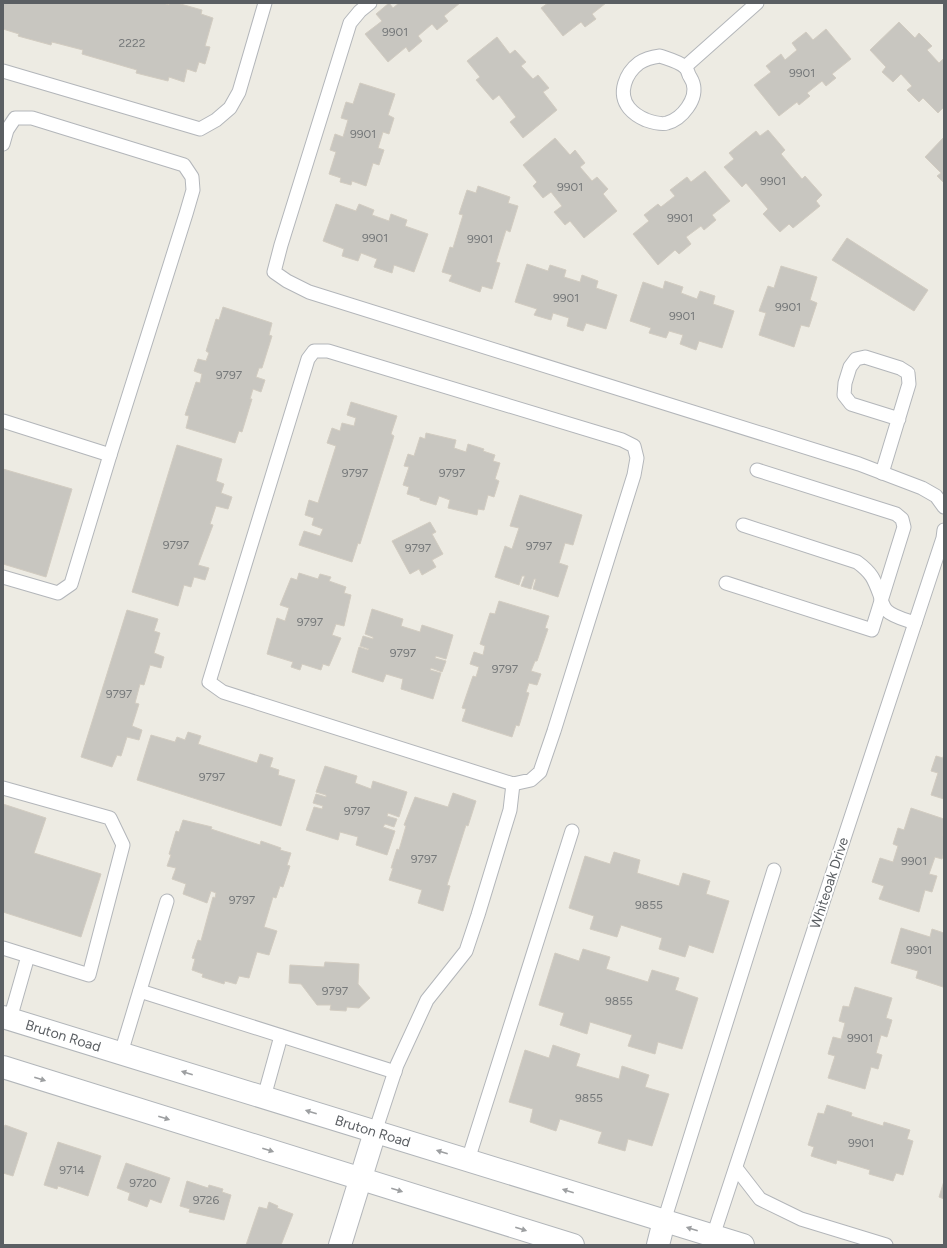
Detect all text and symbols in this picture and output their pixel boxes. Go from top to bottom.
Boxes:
house number: 9901 [382,25,408,39]
house number: 2222 [119,36,145,50]
house number: 9901 [789,66,815,80]
house number: 9901 [350,127,376,141]
house number: 9901 [760,174,786,188]
house number: 9901 [557,180,583,194]
house number: 9901 [667,211,693,225]
house number: 9901 [362,231,388,245]
house number: 9901 [467,232,493,246]
house number: 9901 [553,291,579,305]
house number: 9901 [775,300,801,314]
house number: 9901 [669,309,695,323]
house number: 9797 [216,368,243,382]
house number: 9797 [342,466,369,480]
house number: 9797 [439,466,466,480]
house number: 9797 [163,538,190,552]
house number: 9797 [526,539,553,553]
house number: 9797 [405,541,432,555]
house number: 9797 [297,615,324,629]
house number: 9797 [390,646,417,660]
house number: 9797 [492,662,519,676]
house number: 9797 [106,687,133,701]
house number: 9797 [199,770,226,784]
house number: 9797 [344,804,371,818]
street label: Whiteoak Drive [807,835,852,931]
house number: 9797 [411,852,438,866]
house number: 9901 [901,854,927,868]
house number: 9797 [229,893,256,907]
house number: 9855 [635,898,663,912]
house number: 9901 [906,943,932,957]
house number: 9797 [322,984,349,998]
house number: 9855 [605,994,633,1008]
street label: Bruton Road [23,1016,103,1056]
house number: 9901 [847,1031,873,1045]
one-way arrow [180,1070,192,1076]
one-way arrow [35,1076,47,1082]
house number: 9855 [575,1091,603,1105]
one-way arrow [305,1109,317,1115]
street label: Bruton Road [333,1112,412,1151]
one-way arrow [159,1115,171,1121]
house number: 9901 [848,1136,874,1150]
one-way arrow [262,1147,274,1153]
one-way arrow [436,1149,448,1155]
house number: 9714 [59,1163,85,1177]
house number: 9720 [129,1176,157,1190]
one-way arrow [392,1187,404,1193]
one-way arrow [561,1188,573,1194]
house number: 9726 [193,1193,220,1207]
one-way arrow [516,1226,528,1232]
one-way arrow [686,1226,698,1232]

